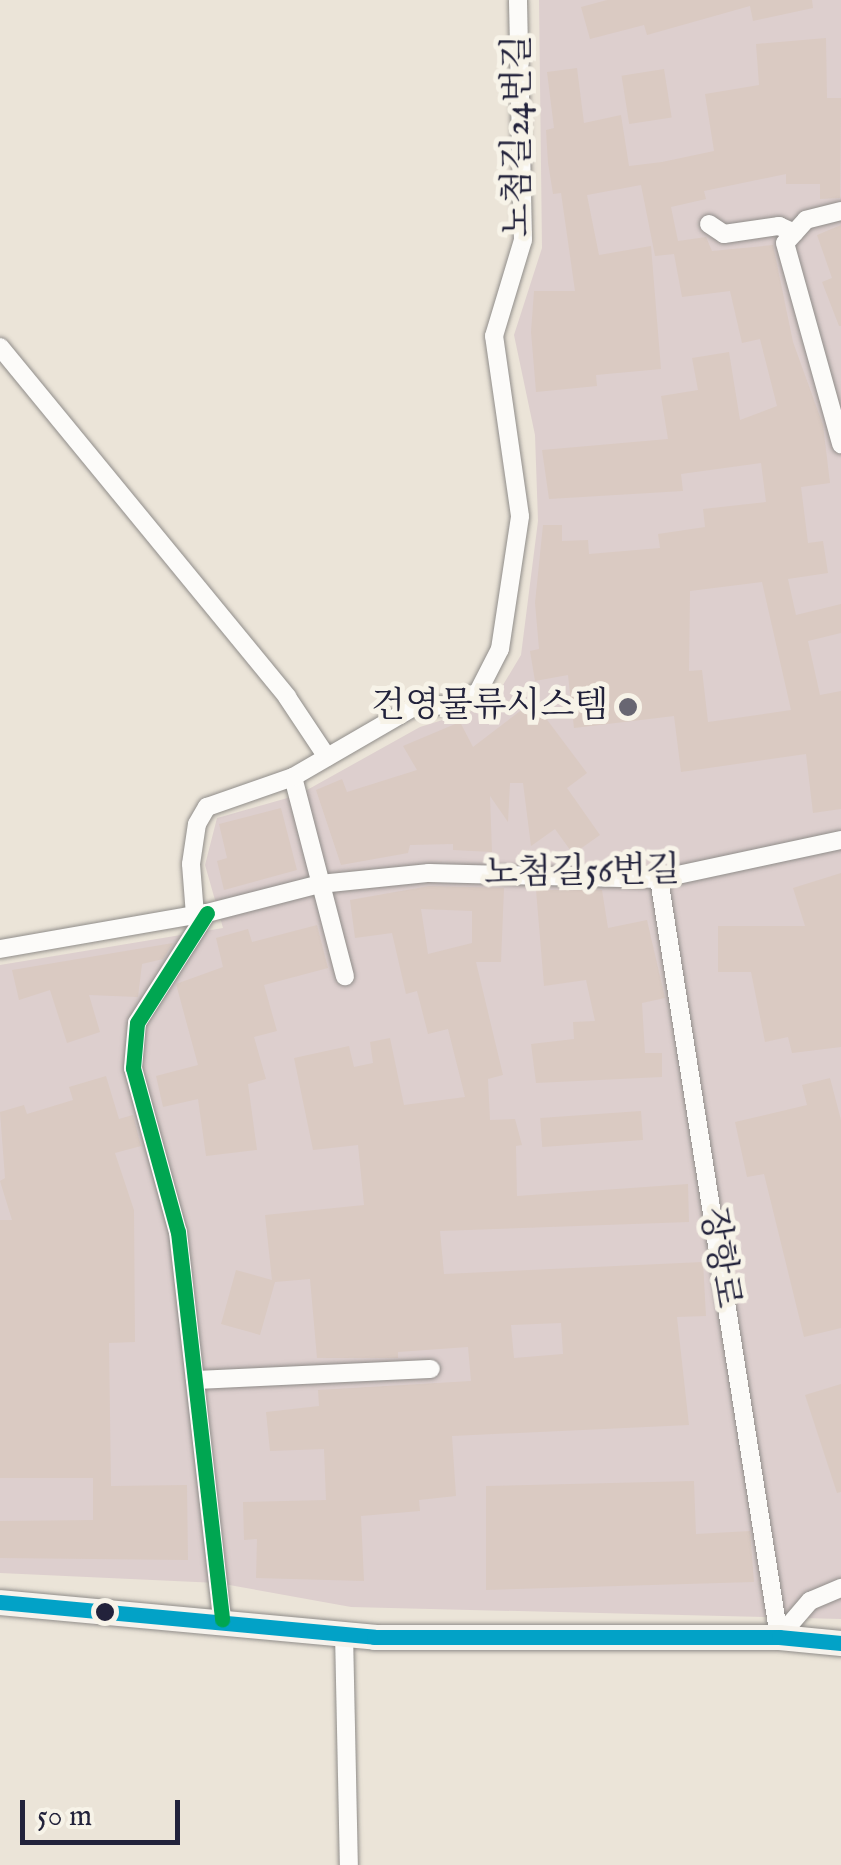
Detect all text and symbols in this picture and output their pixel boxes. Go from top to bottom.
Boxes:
street label: 노첨길24번길 [498,35,540,237]
place label: 건영물류시스템 [371,686,608,728]
marker: 건영물류시스템 [617,696,639,718]
street label: 노첨길56번길 [483,850,681,896]
street label: 장항로 [690,1205,748,1311]
unlabelled marker [95,1602,115,1622]
scale bar [25,1780,185,1842]
text: 50 m [37,1798,92,1836]

